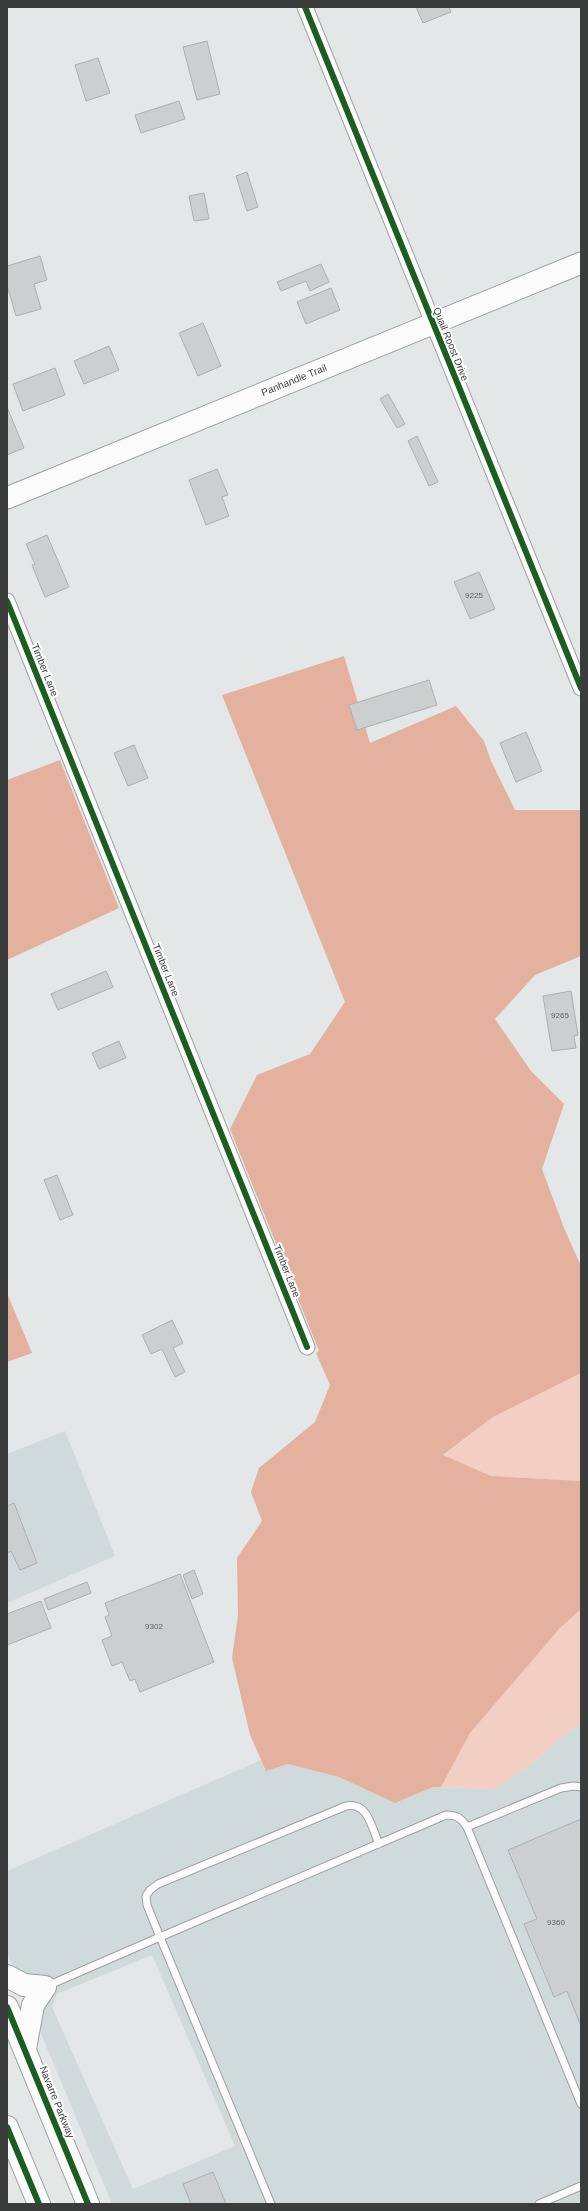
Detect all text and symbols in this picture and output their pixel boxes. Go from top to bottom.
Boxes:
street label: Quail Roost Drive [431,306,471,383]
street label: Panhandle Trail [260,362,328,398]
house number: 9225 [465,591,483,600]
street label: Timber Lane [29,642,61,698]
street label: Timber Lane [150,942,182,998]
house number: 9265 [551,1011,569,1020]
street label: Timber Lane [271,1243,303,1299]
house number: 9302 [145,1622,163,1631]
house number: 9360 [547,1918,565,1927]
street label: Navarre Parkway [38,2064,76,2140]

